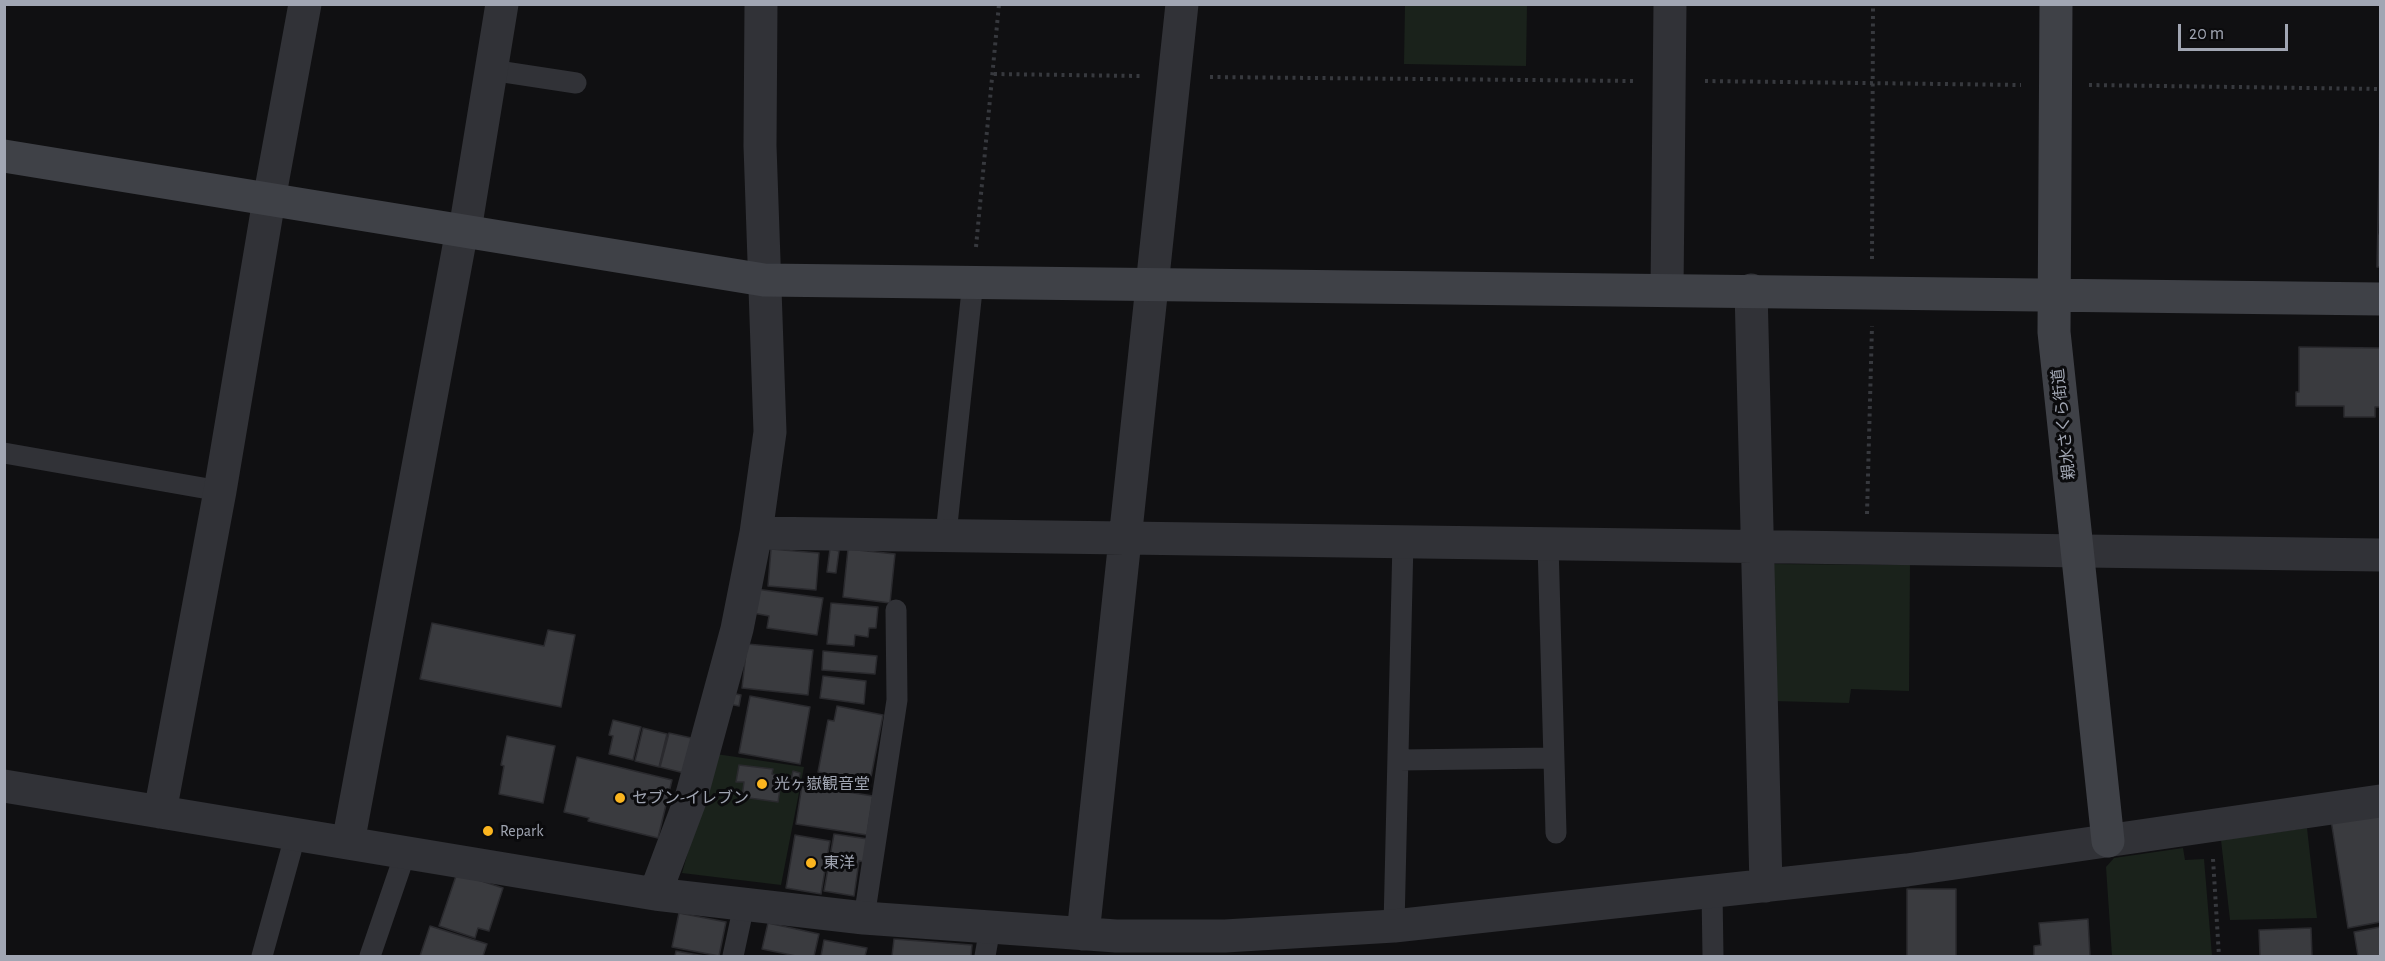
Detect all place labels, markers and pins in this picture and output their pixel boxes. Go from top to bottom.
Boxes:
place label: 光ヶ嶽観音堂 [774,774,870,794]
marker: 光ヶ嶽観音堂 [755,777,769,791]
place label: セブン-イレブン [632,788,749,808]
marker: セブン-イレブン [613,791,627,805]
place label: Repark [500,821,544,841]
marker: Repark [481,824,495,838]
place label: 東洋 [823,853,855,873]
marker: 東洋 [804,856,818,870]

